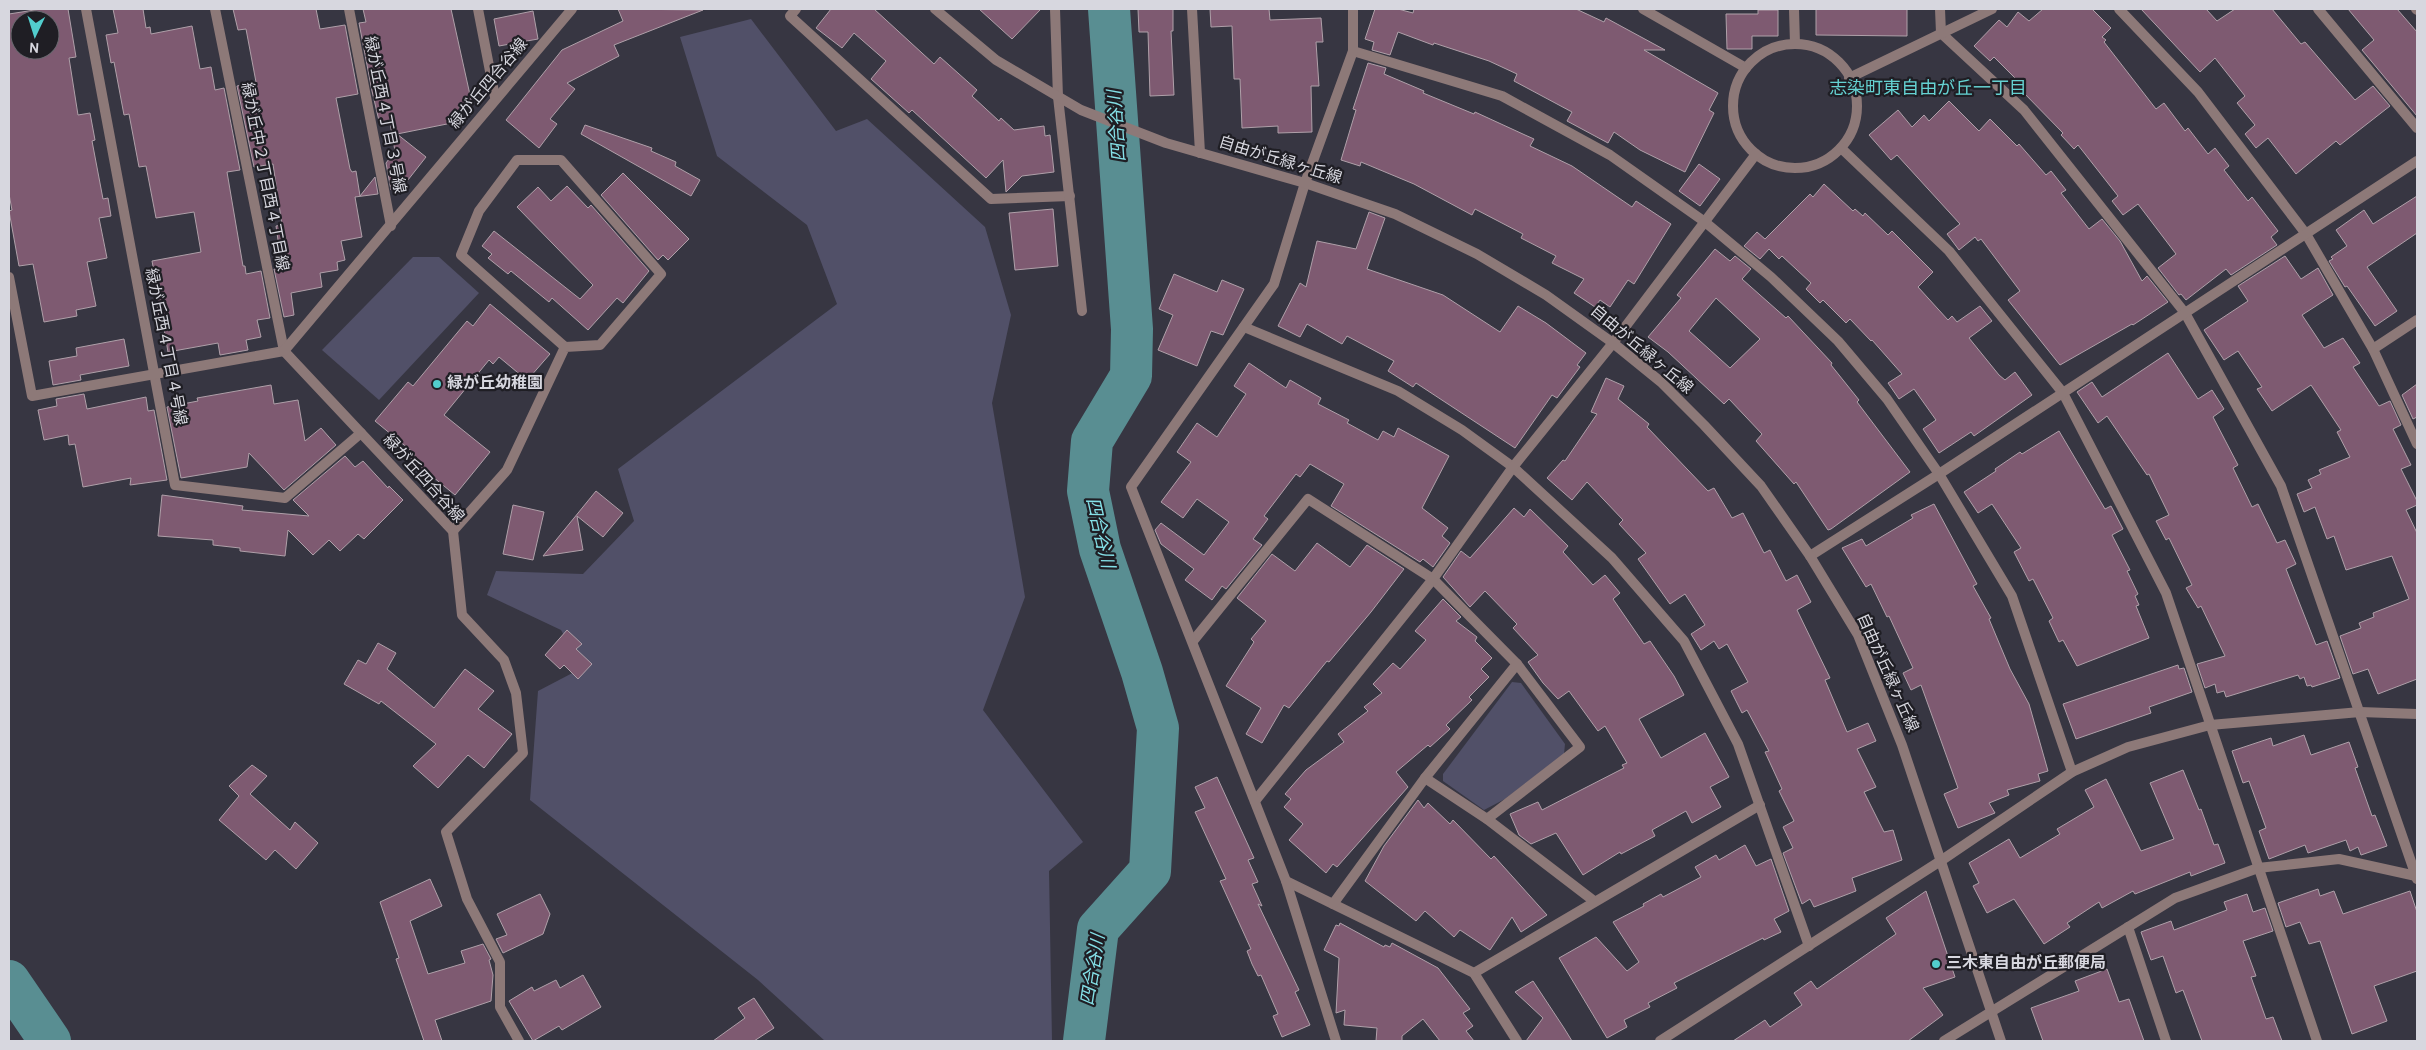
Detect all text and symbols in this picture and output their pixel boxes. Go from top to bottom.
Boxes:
north arrow [10,10,60,60]
street label: 緑が丘西４丁目３号線 [359,35,409,195]
street label: 緑が丘四合谷線 [445,35,533,133]
text: N [29,38,40,55]
district label: 志染町東自由が丘一丁目 [1829,78,2027,101]
street label: 緑が丘中２丁目西４丁目線 [236,81,292,273]
water label: 四合谷川 [1104,87,1132,163]
street label: 自由が丘緑ヶ丘線 [1216,133,1344,189]
street label: 緑が丘西４丁目４号線 [140,267,190,427]
street label: 自由が丘緑ヶ丘線 [1586,301,1696,399]
place label: 緑が丘幼稚園 [447,374,543,394]
marker: 緑が丘幼稚園 [431,378,443,390]
street label: 緑が丘四合谷線 [378,431,468,527]
water label: 四合谷川 [1080,495,1119,573]
street label: 自由が丘緑ヶ丘線 [1852,610,1922,736]
water label: 四合谷川 [1077,931,1111,1007]
place label: 三木東自由が丘郵便局 [1946,954,2106,974]
marker: 三木東自由が丘郵便局 [1930,958,1942,970]

